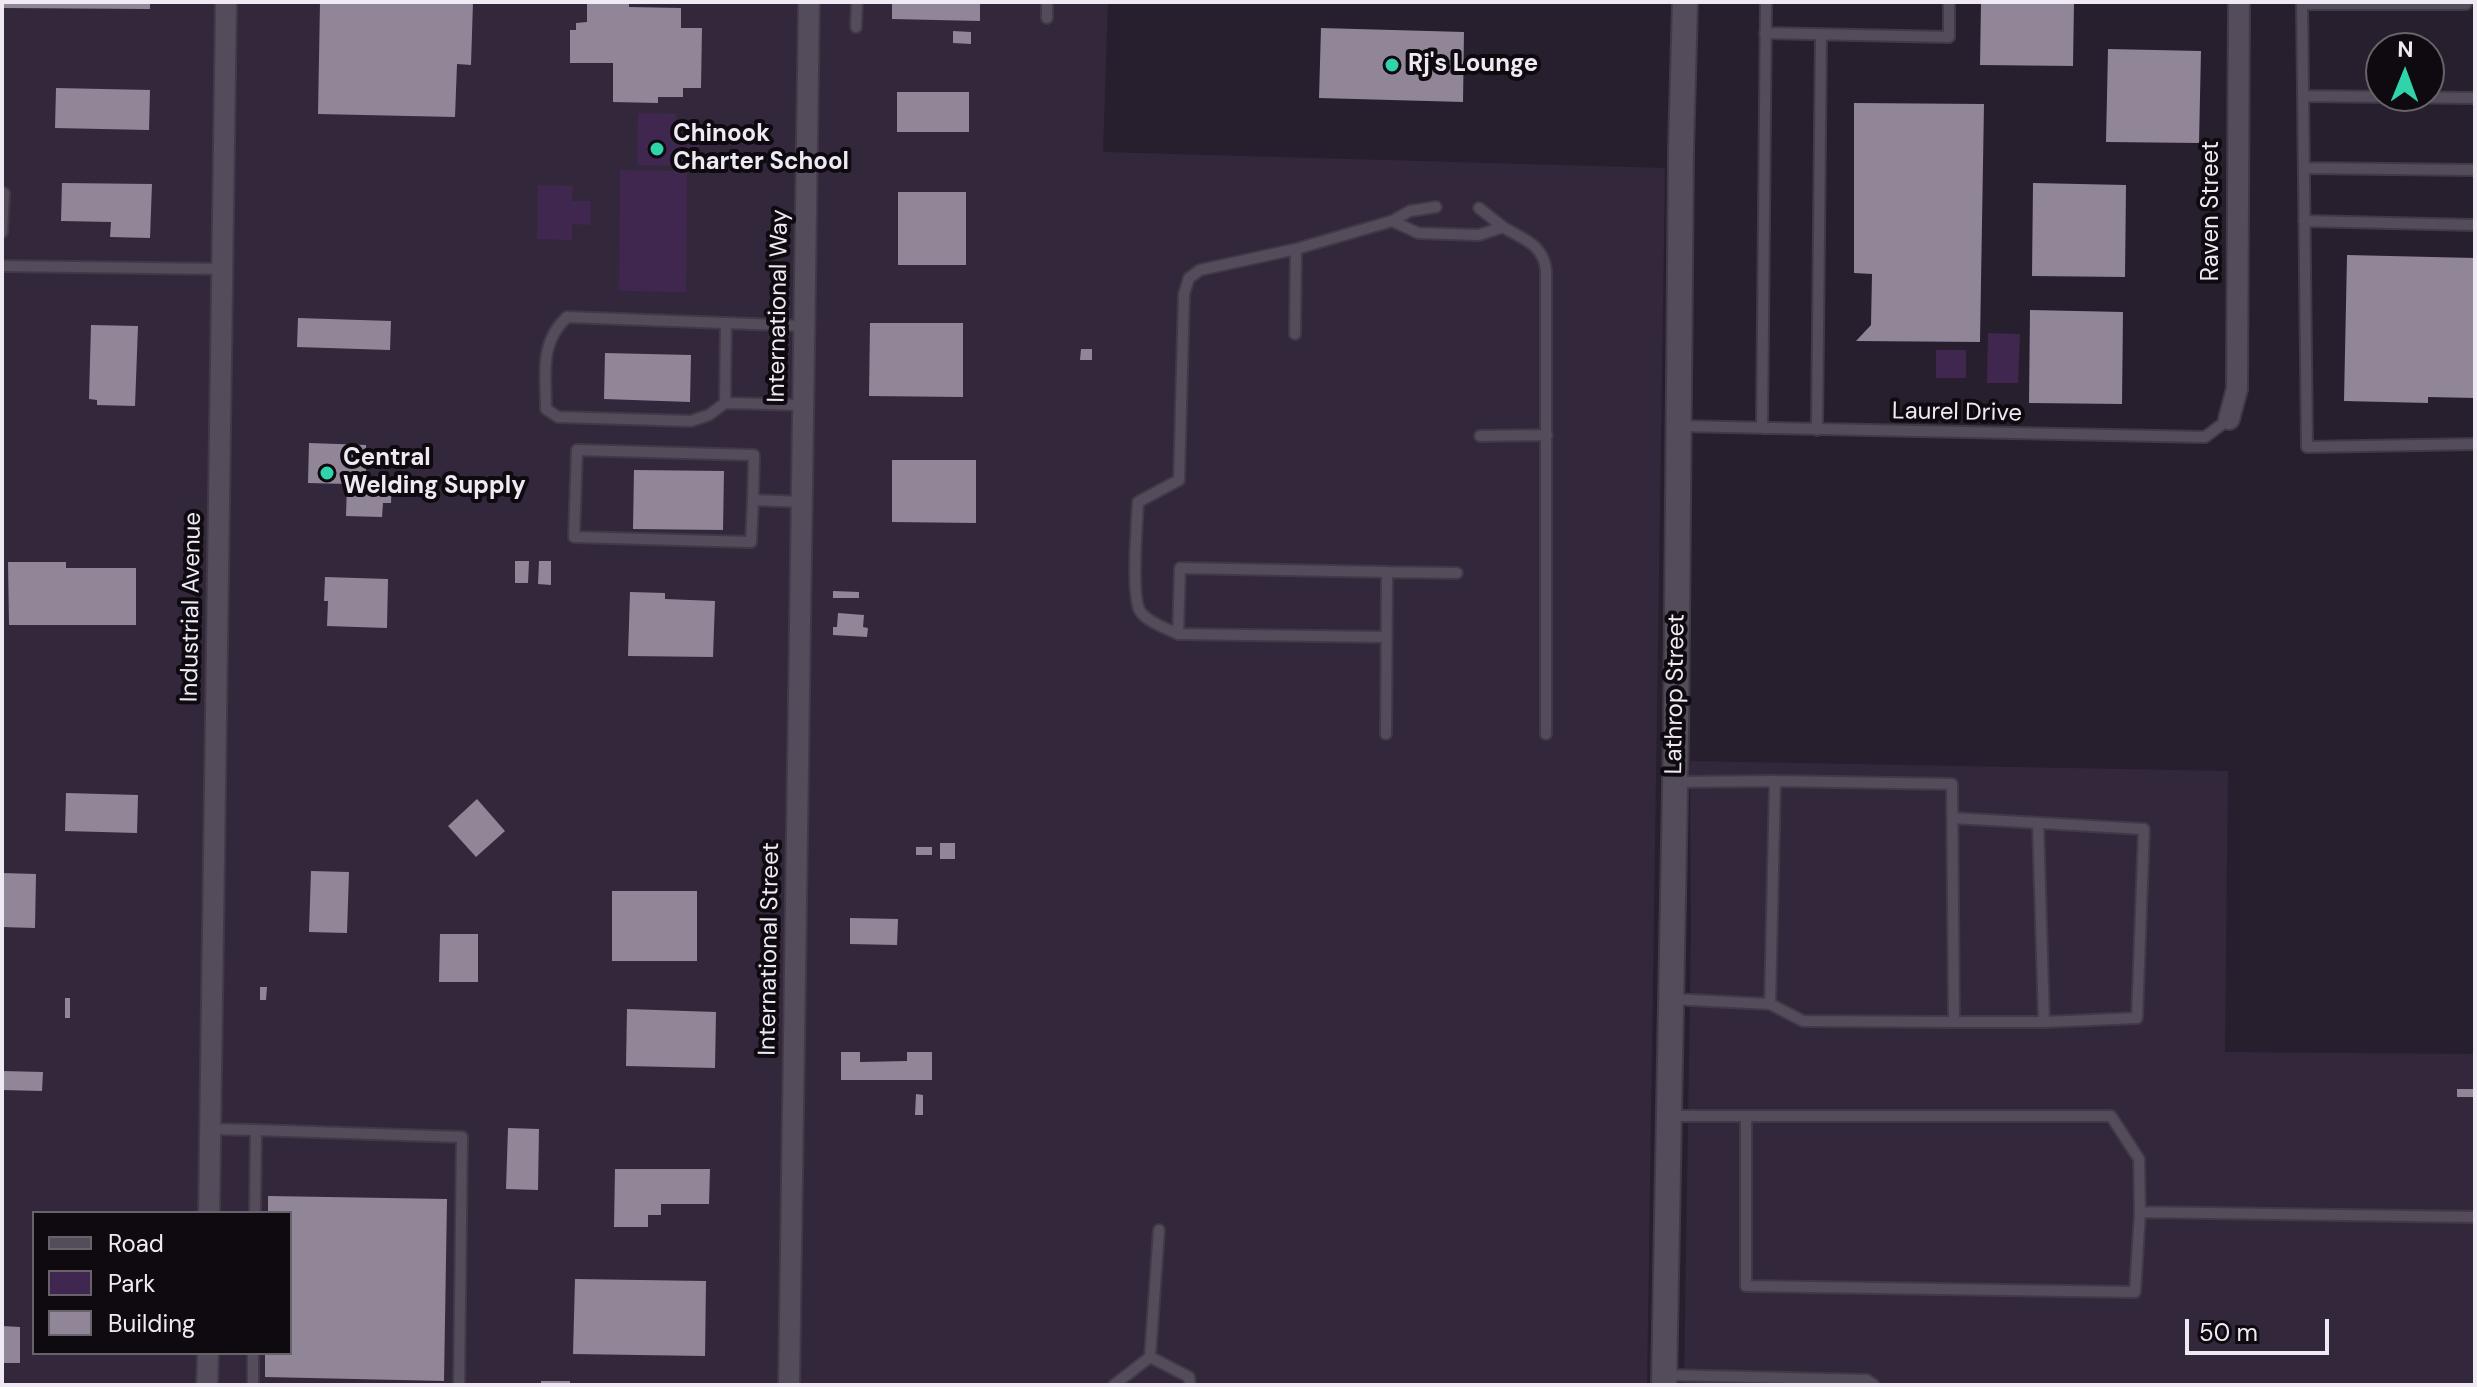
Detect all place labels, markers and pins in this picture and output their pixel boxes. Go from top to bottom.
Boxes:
place label: Rj's Lounge [1408,51,1538,79]
marker: Rj's Lounge [1383,56,1401,74]
place label: Chinook Charter School [673,121,849,177]
marker: Chinook Charter School [648,140,666,158]
place label: Central Welding Supply [343,445,526,501]
marker: Central Welding Supply [318,464,336,482]

